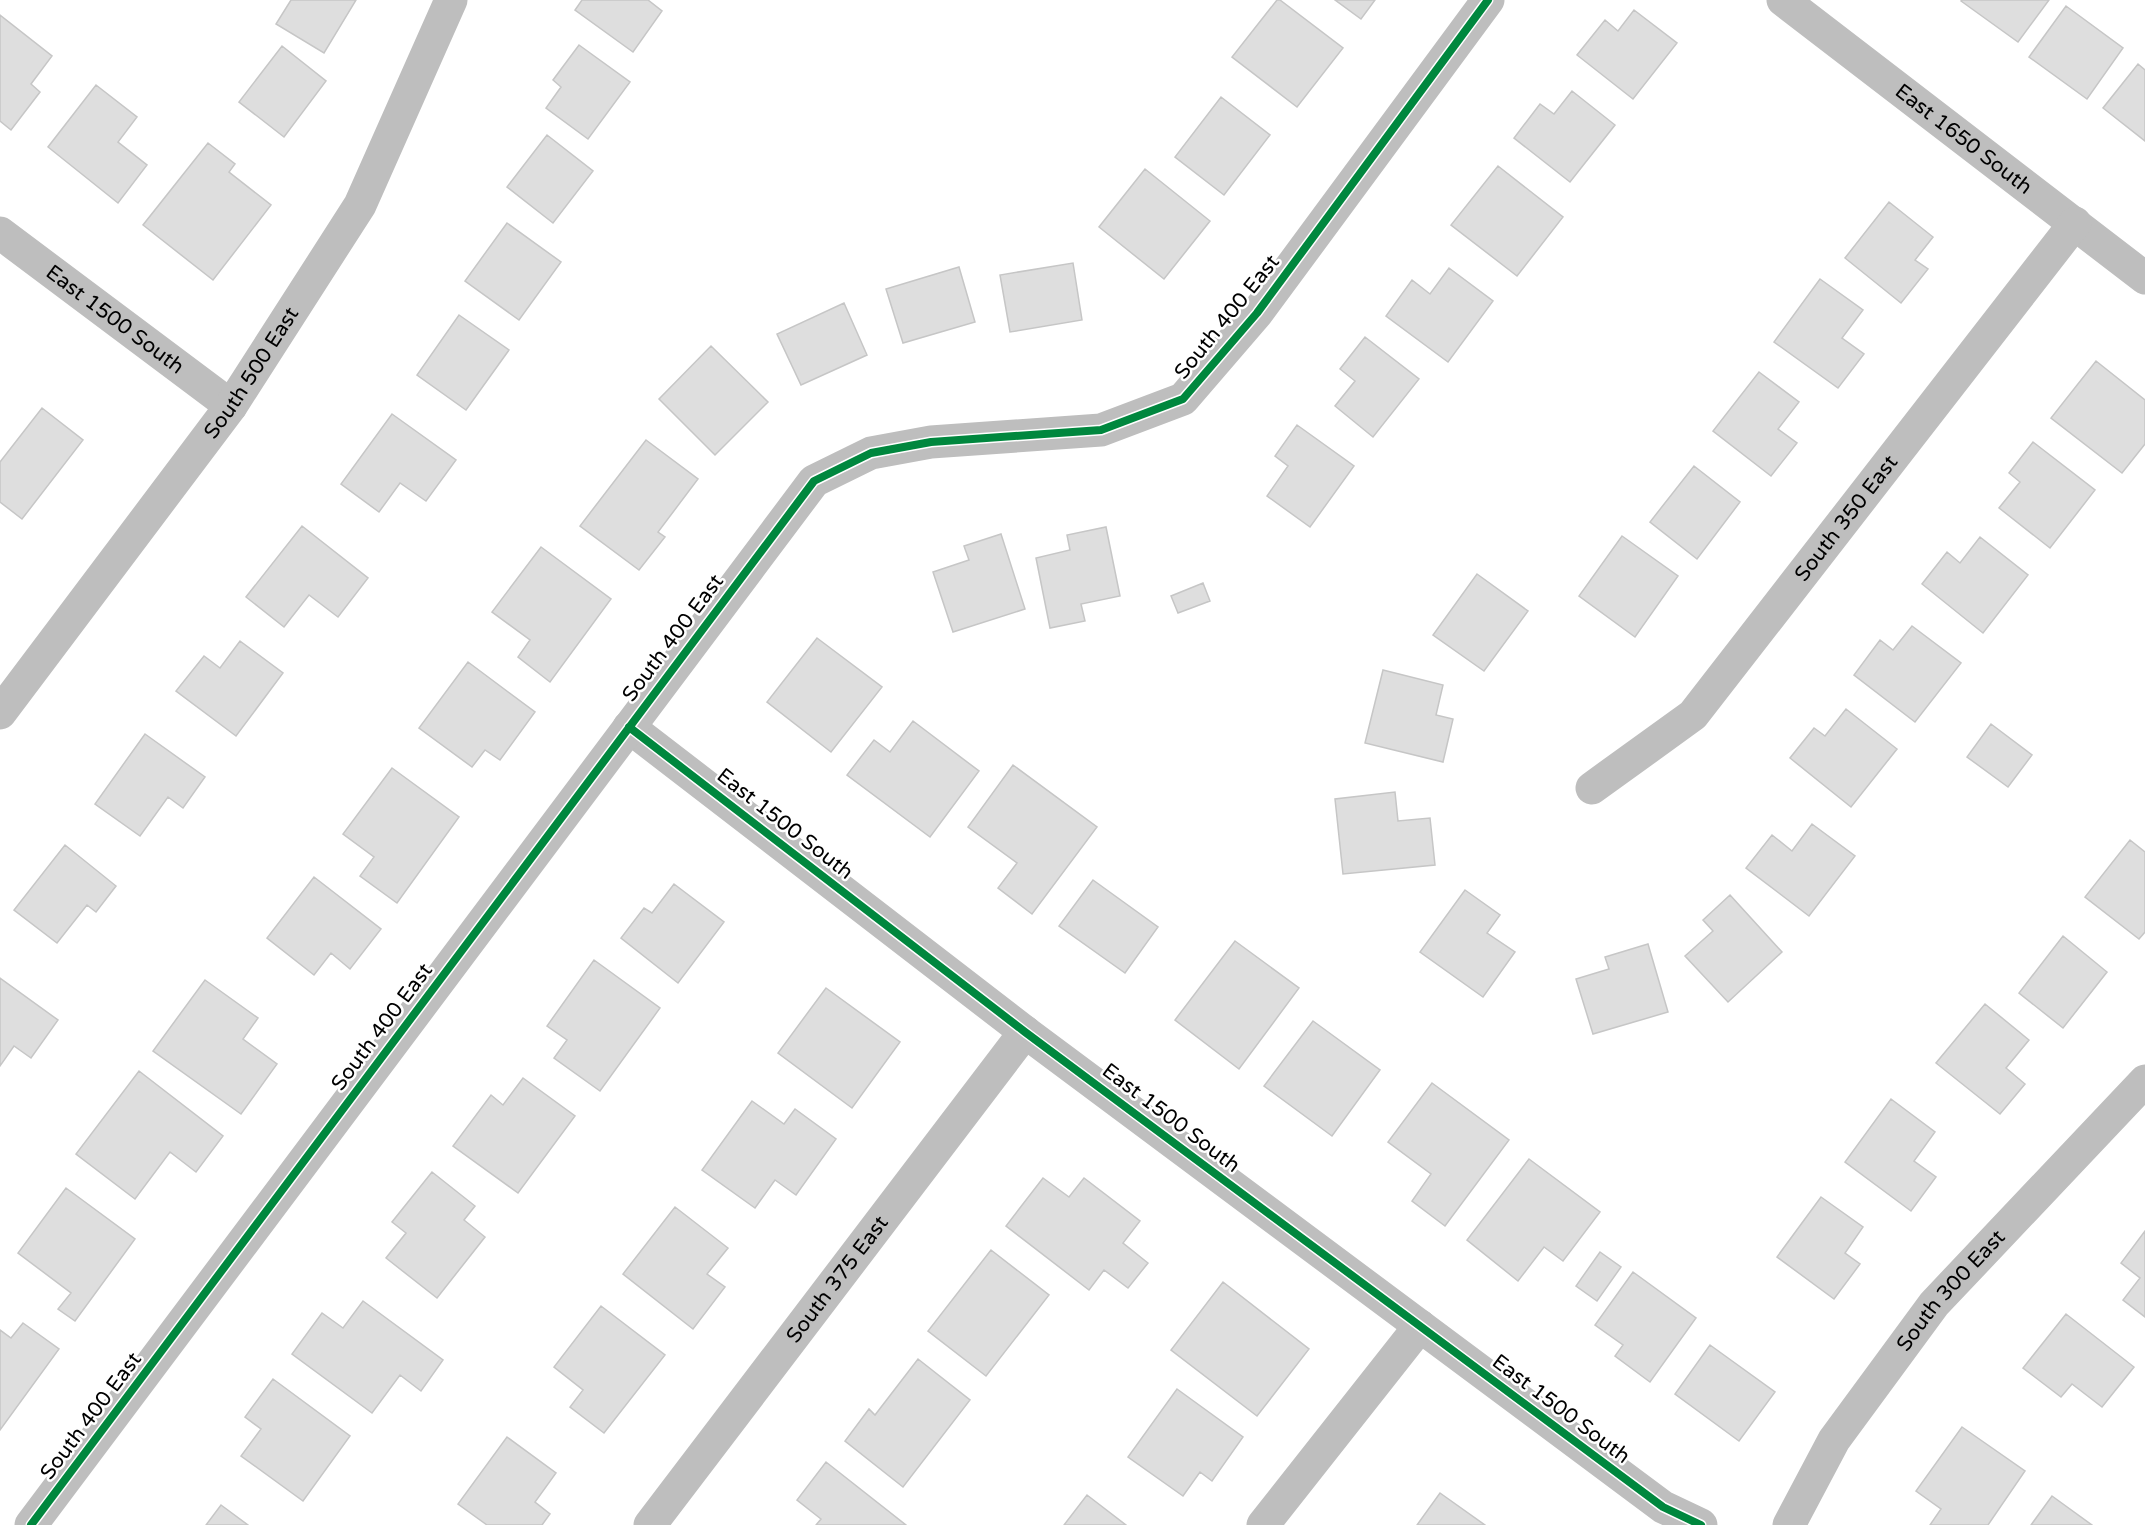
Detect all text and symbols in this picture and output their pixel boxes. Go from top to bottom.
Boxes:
street label: East 1650 South [1890,78,2037,199]
street label: South 400 East [1169,250,1285,384]
street label: East 1500 South [41,260,189,379]
street label: South 500 East [198,302,304,444]
street label: South 350 East [1789,450,1903,586]
street label: South 400 East [617,569,729,707]
street label: East 1500 South [712,763,858,885]
street label: South 400 East [326,958,438,1096]
street label: East 1500 South [1097,1058,1245,1178]
street label: South 375 East [781,1211,893,1348]
street label: South 300 East [1891,1225,2010,1356]
street label: South 400 East [35,1347,147,1485]
street label: East 1500 South [1487,1349,1635,1469]

